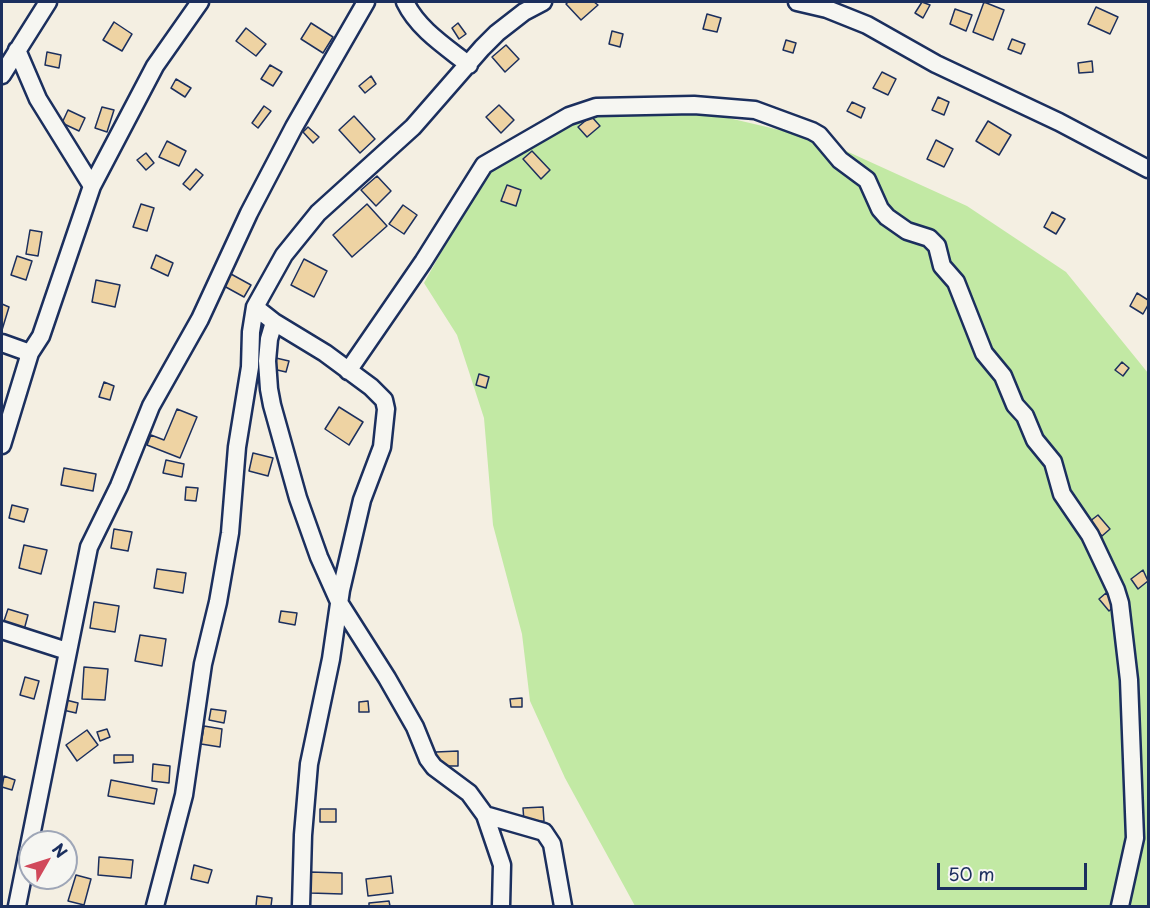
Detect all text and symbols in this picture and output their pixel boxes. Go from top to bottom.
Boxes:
north arrow [18,830,78,890]
text: N [47,837,74,862]
scale bar [940,851,1090,889]
text: 50 m [948,860,995,887]

